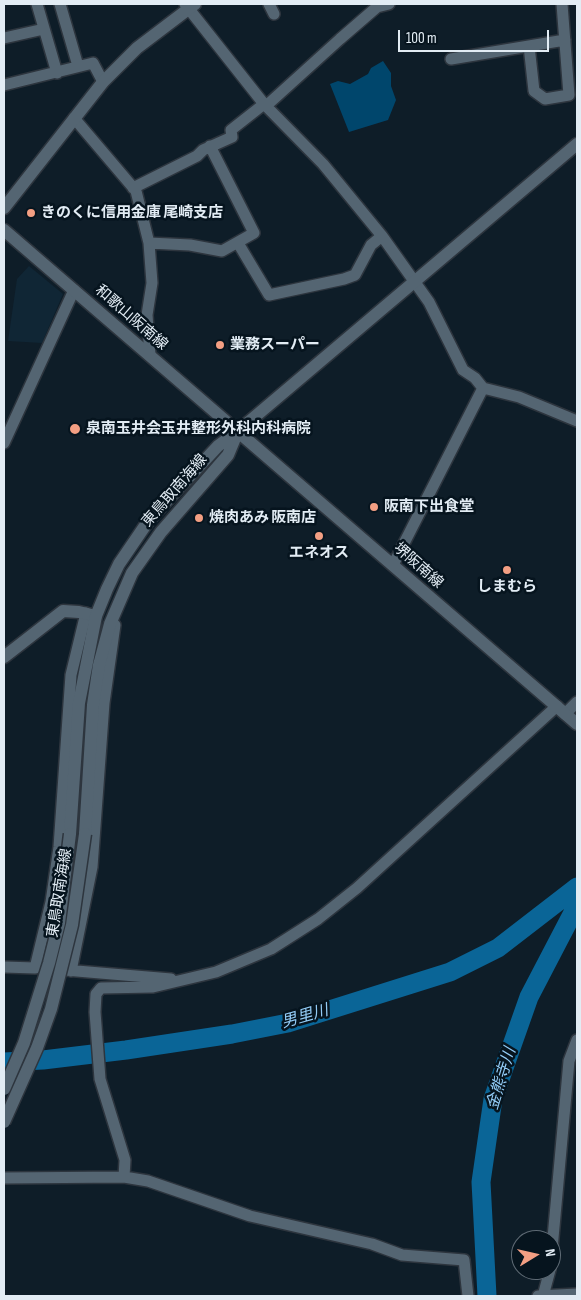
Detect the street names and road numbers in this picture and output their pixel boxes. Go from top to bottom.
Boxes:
street label: 和歌山阪南線 [91,282,171,354]
street label: 東鳥取南海線 [139,451,211,531]
street label: 堺阪南線 [389,540,447,592]
street label: 東鳥取南海線 [44,847,76,939]

